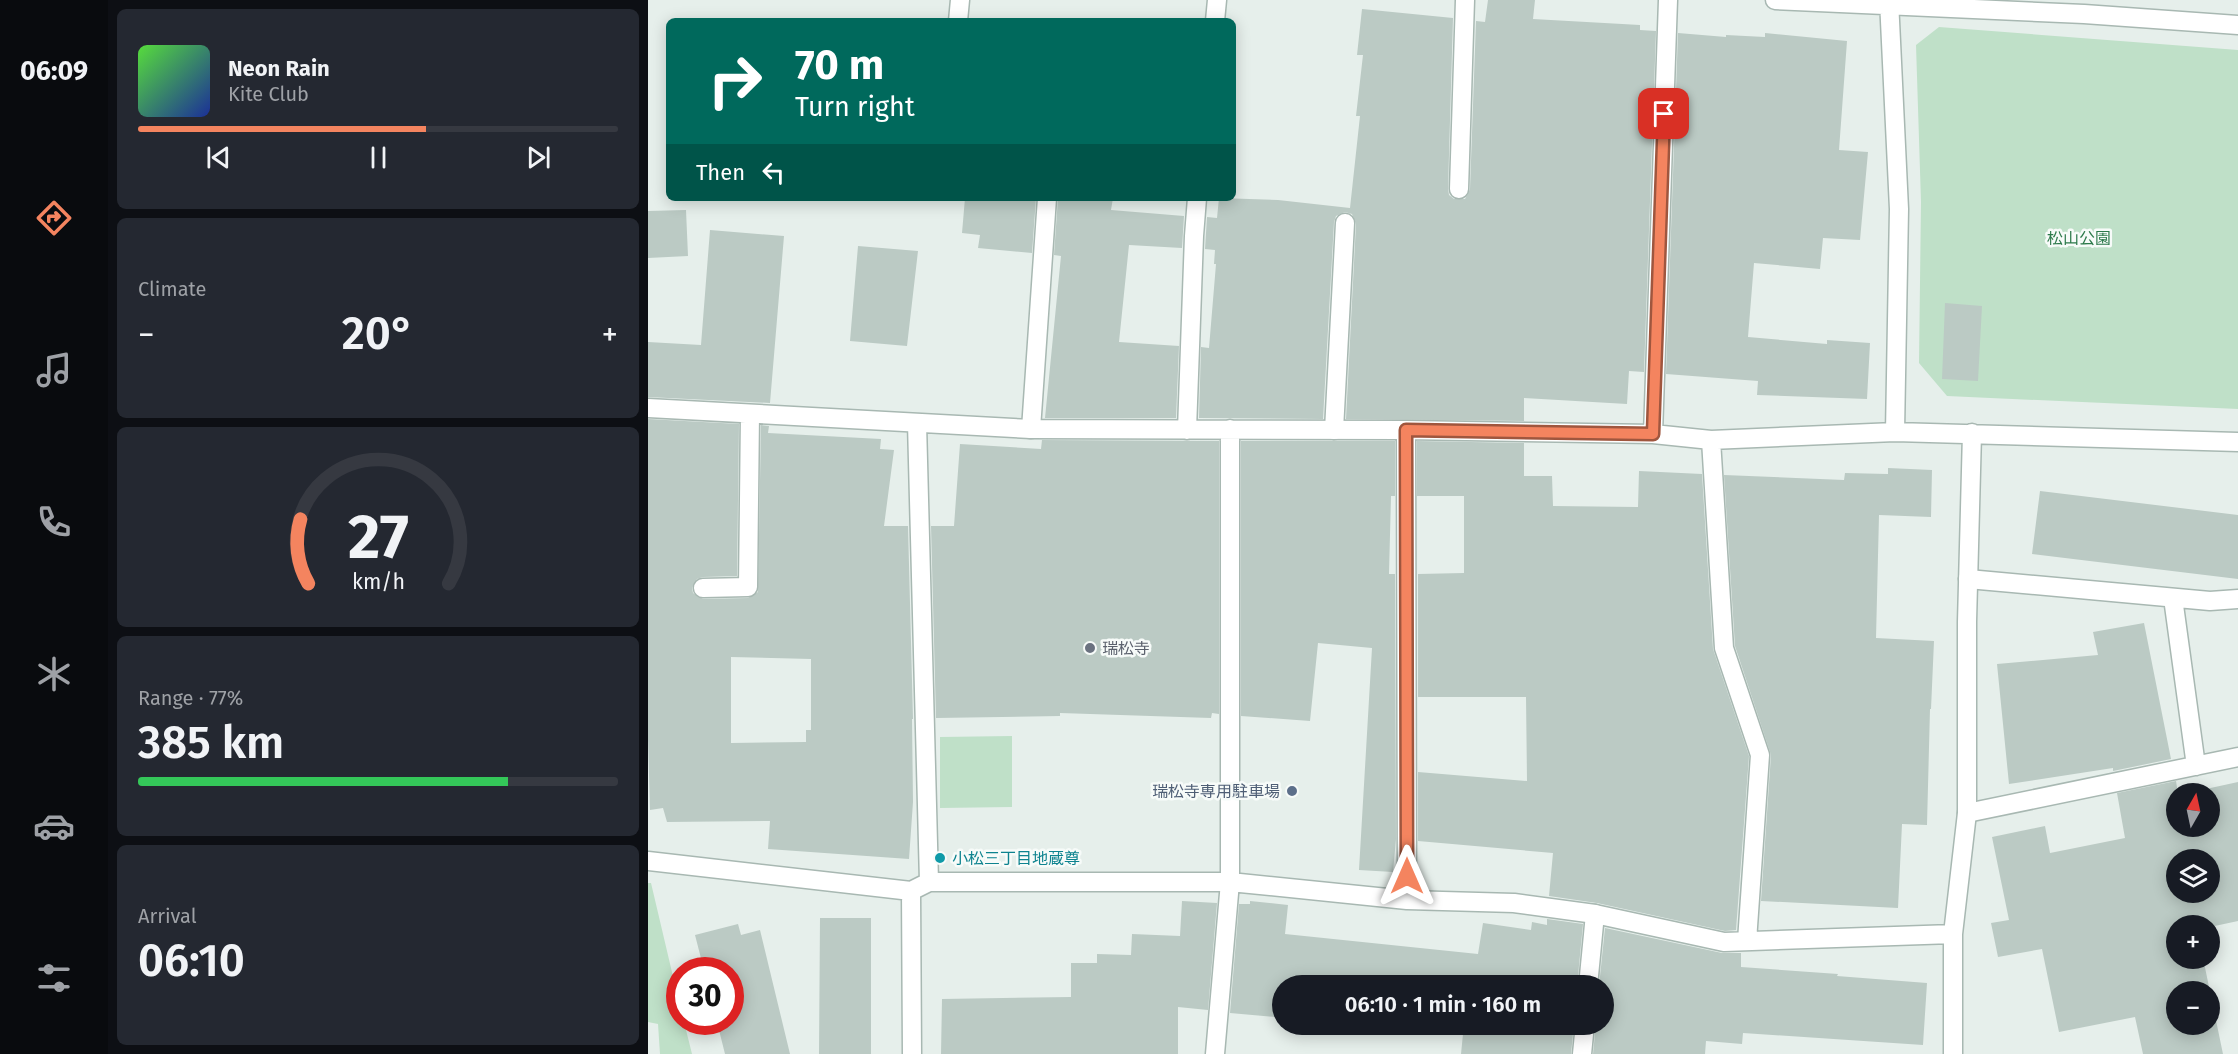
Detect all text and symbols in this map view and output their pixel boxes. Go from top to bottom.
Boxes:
text: 70 m [795,40,884,90]
icon: right [696,42,774,120]
text: 06:09 [20,55,88,87]
text: Neon Rain [228,55,330,82]
text: Kite Club [228,82,309,106]
pin [1638,88,1689,139]
text: Turn right [795,91,915,123]
icon: arrive [1647,97,1680,130]
icon: previous [202,141,235,174]
icon: pause [362,141,395,174]
icon: next [522,141,555,174]
icon: left [757,156,790,189]
text: Then [696,159,745,186]
icon: directions [33,197,75,239]
park label: 松山公園 [2047,229,2111,248]
text: Climate [138,277,206,301]
text: 20° [342,307,414,361]
text: − [138,315,155,355]
text: + [602,315,618,355]
icon: music [33,349,75,391]
text: 27 [348,500,408,575]
icon: phone [33,501,75,543]
text: km/h [351,569,405,595]
place label: 瑞松寺 [1102,639,1150,658]
marker: 瑞松寺 [1083,641,1097,655]
icon: climate [33,653,75,695]
text: Range · 77% [138,686,243,710]
text: 385 km [138,716,284,770]
place label: 瑞松寺専用駐車場 [1152,782,1280,801]
north arrow [2166,783,2220,837]
map controls [2166,783,2220,1035]
marker: 瑞松寺専用駐車場 [1285,784,1299,798]
icon: car [33,805,75,847]
position arrow [1375,844,1439,908]
place label: 小松三丁目地蔵尊 [952,849,1080,868]
button: layers [2166,849,2220,903]
marker: 小松三丁目地蔵尊 [933,851,947,865]
text: Arrival [138,904,197,928]
button: + [2166,915,2220,969]
text: 06:10 [138,934,245,988]
icon: filters [33,957,75,999]
speed limit sign: 30 [666,957,744,1035]
button: − [2166,981,2220,1035]
text: 06:10 · 1 min · 160 m [1345,991,1541,1018]

